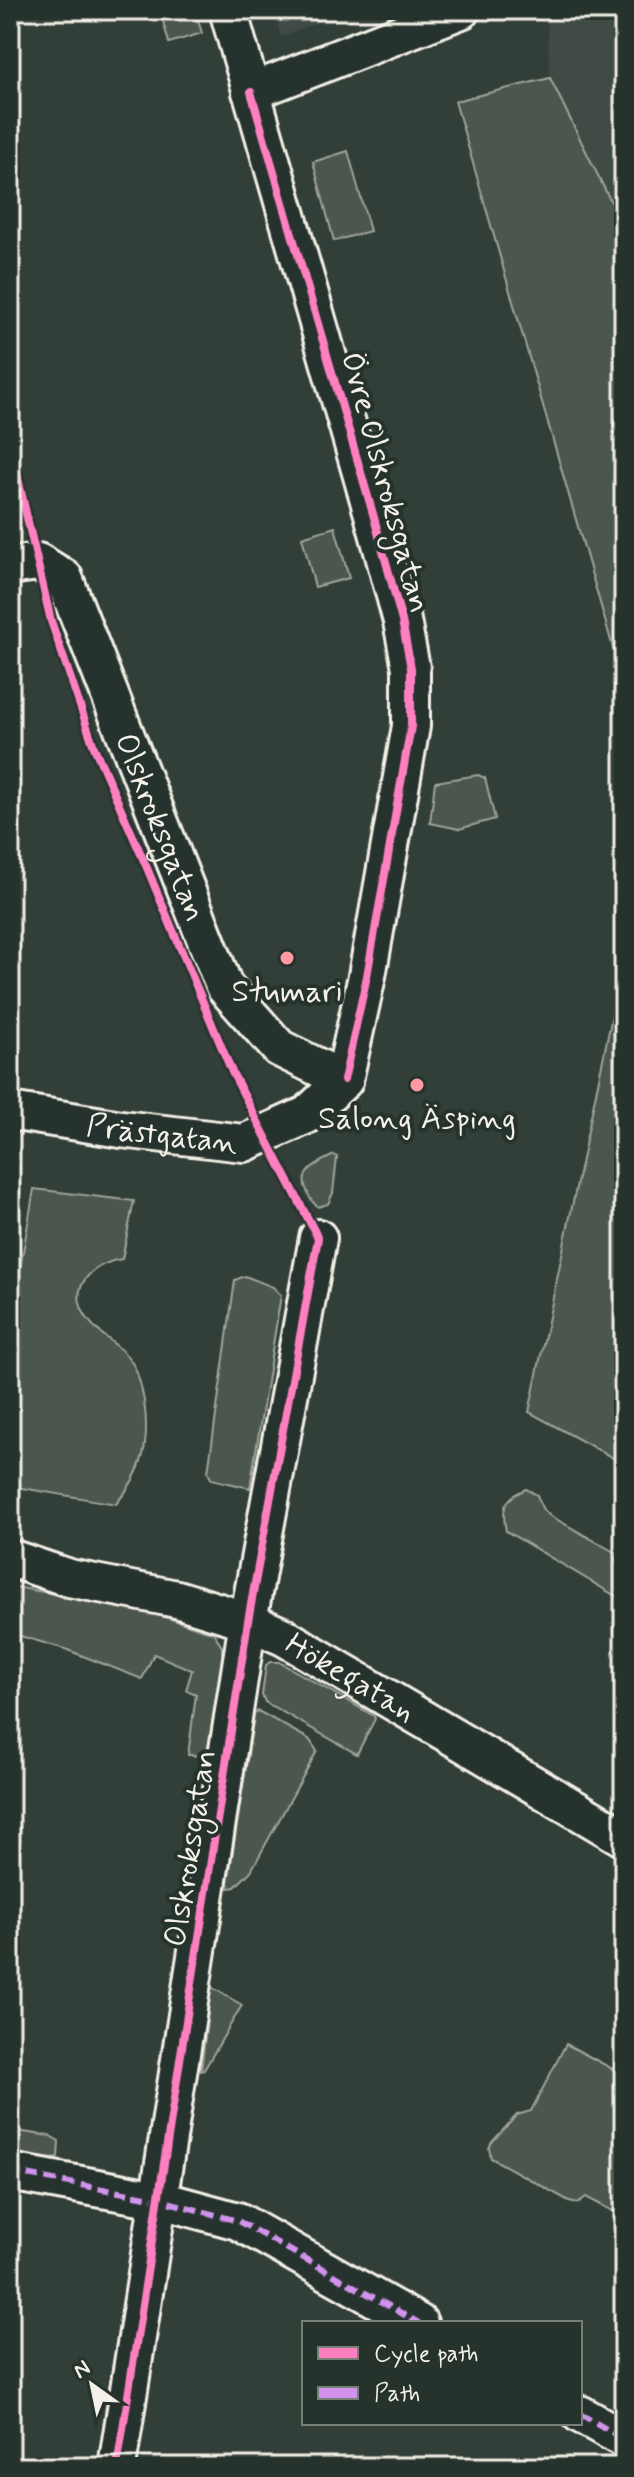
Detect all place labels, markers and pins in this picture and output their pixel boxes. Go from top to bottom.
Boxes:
marker: Stumari [278,949,296,967]
place label: Stumari [231,971,343,1013]
marker: Salong Äsping [408,1076,426,1094]
place label: Salong Äsping [318,1098,516,1140]

